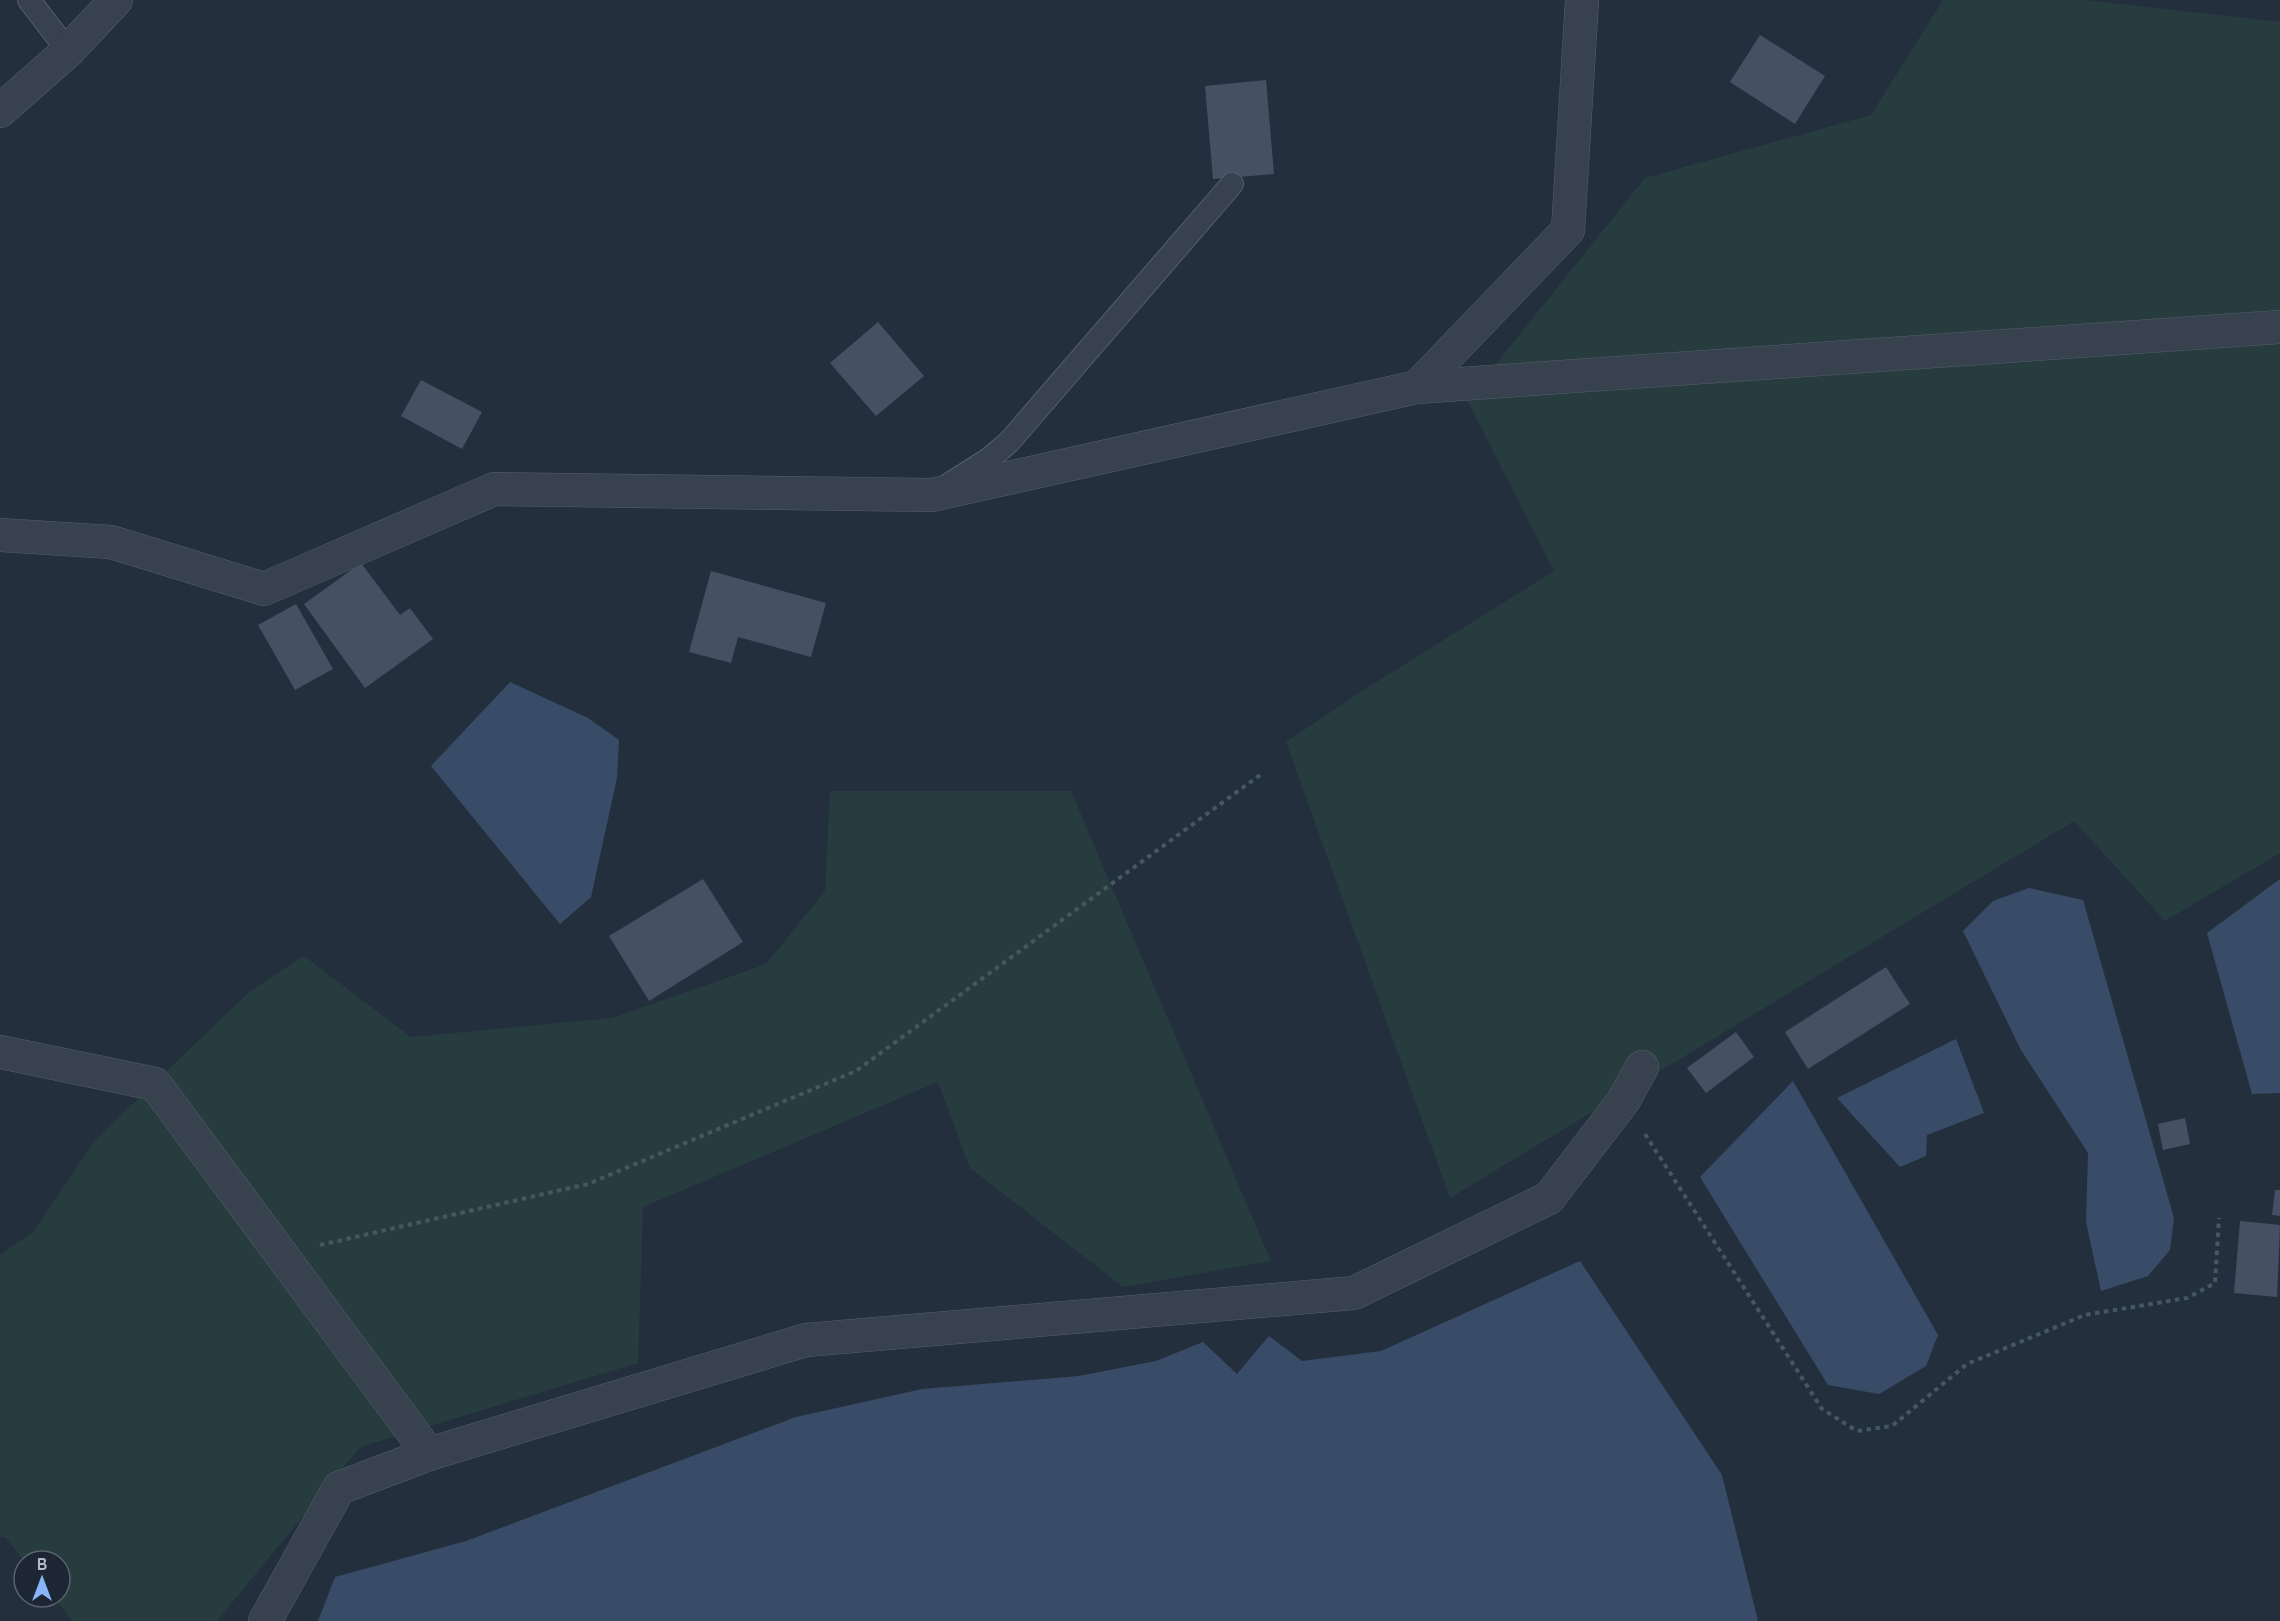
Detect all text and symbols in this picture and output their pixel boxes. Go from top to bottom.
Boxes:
north arrow [12,1549,72,1609]
text: B [37,1554,47,1574]

